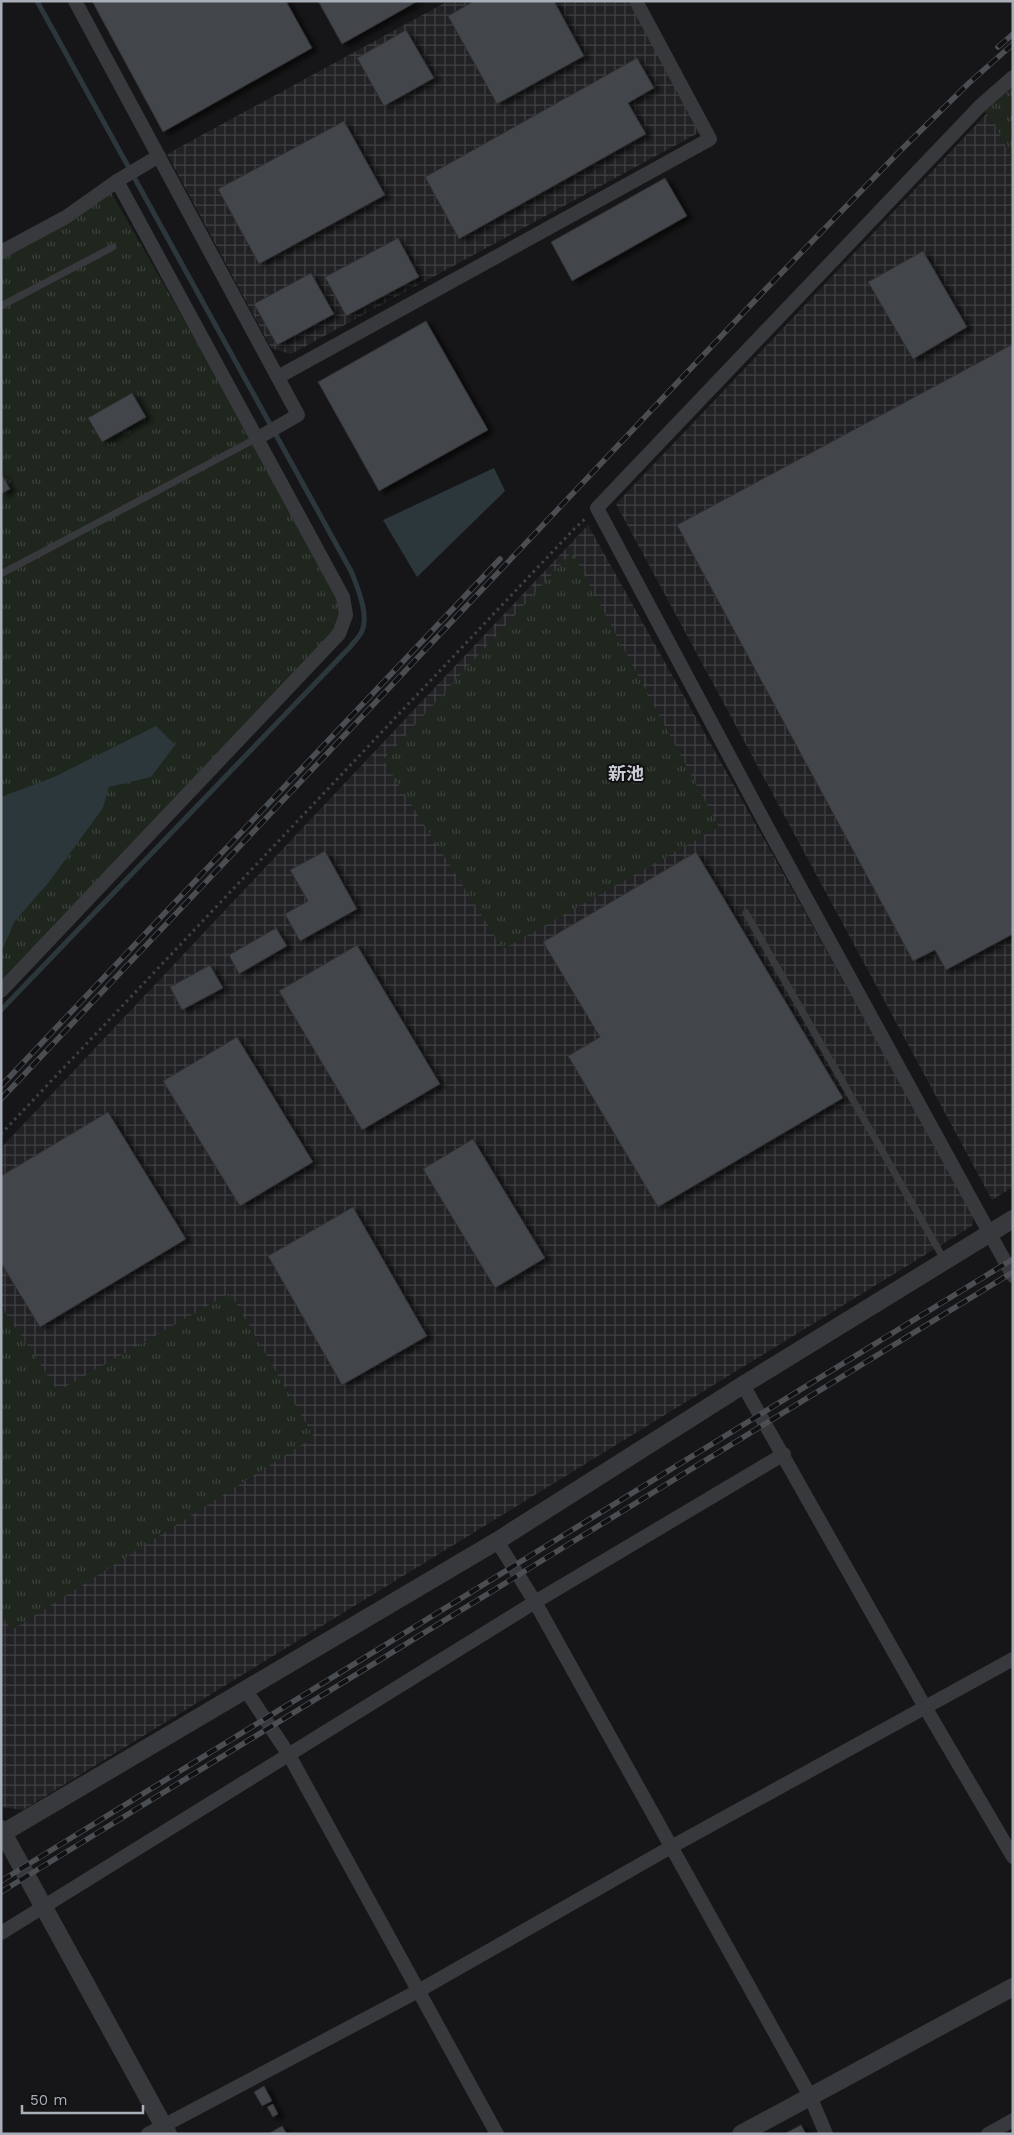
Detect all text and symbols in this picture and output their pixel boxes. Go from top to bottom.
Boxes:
district label: 新池 [608,763,644,784]
scale bar [22,2082,144,2114]
text: 50 m [30,2091,67,2109]

